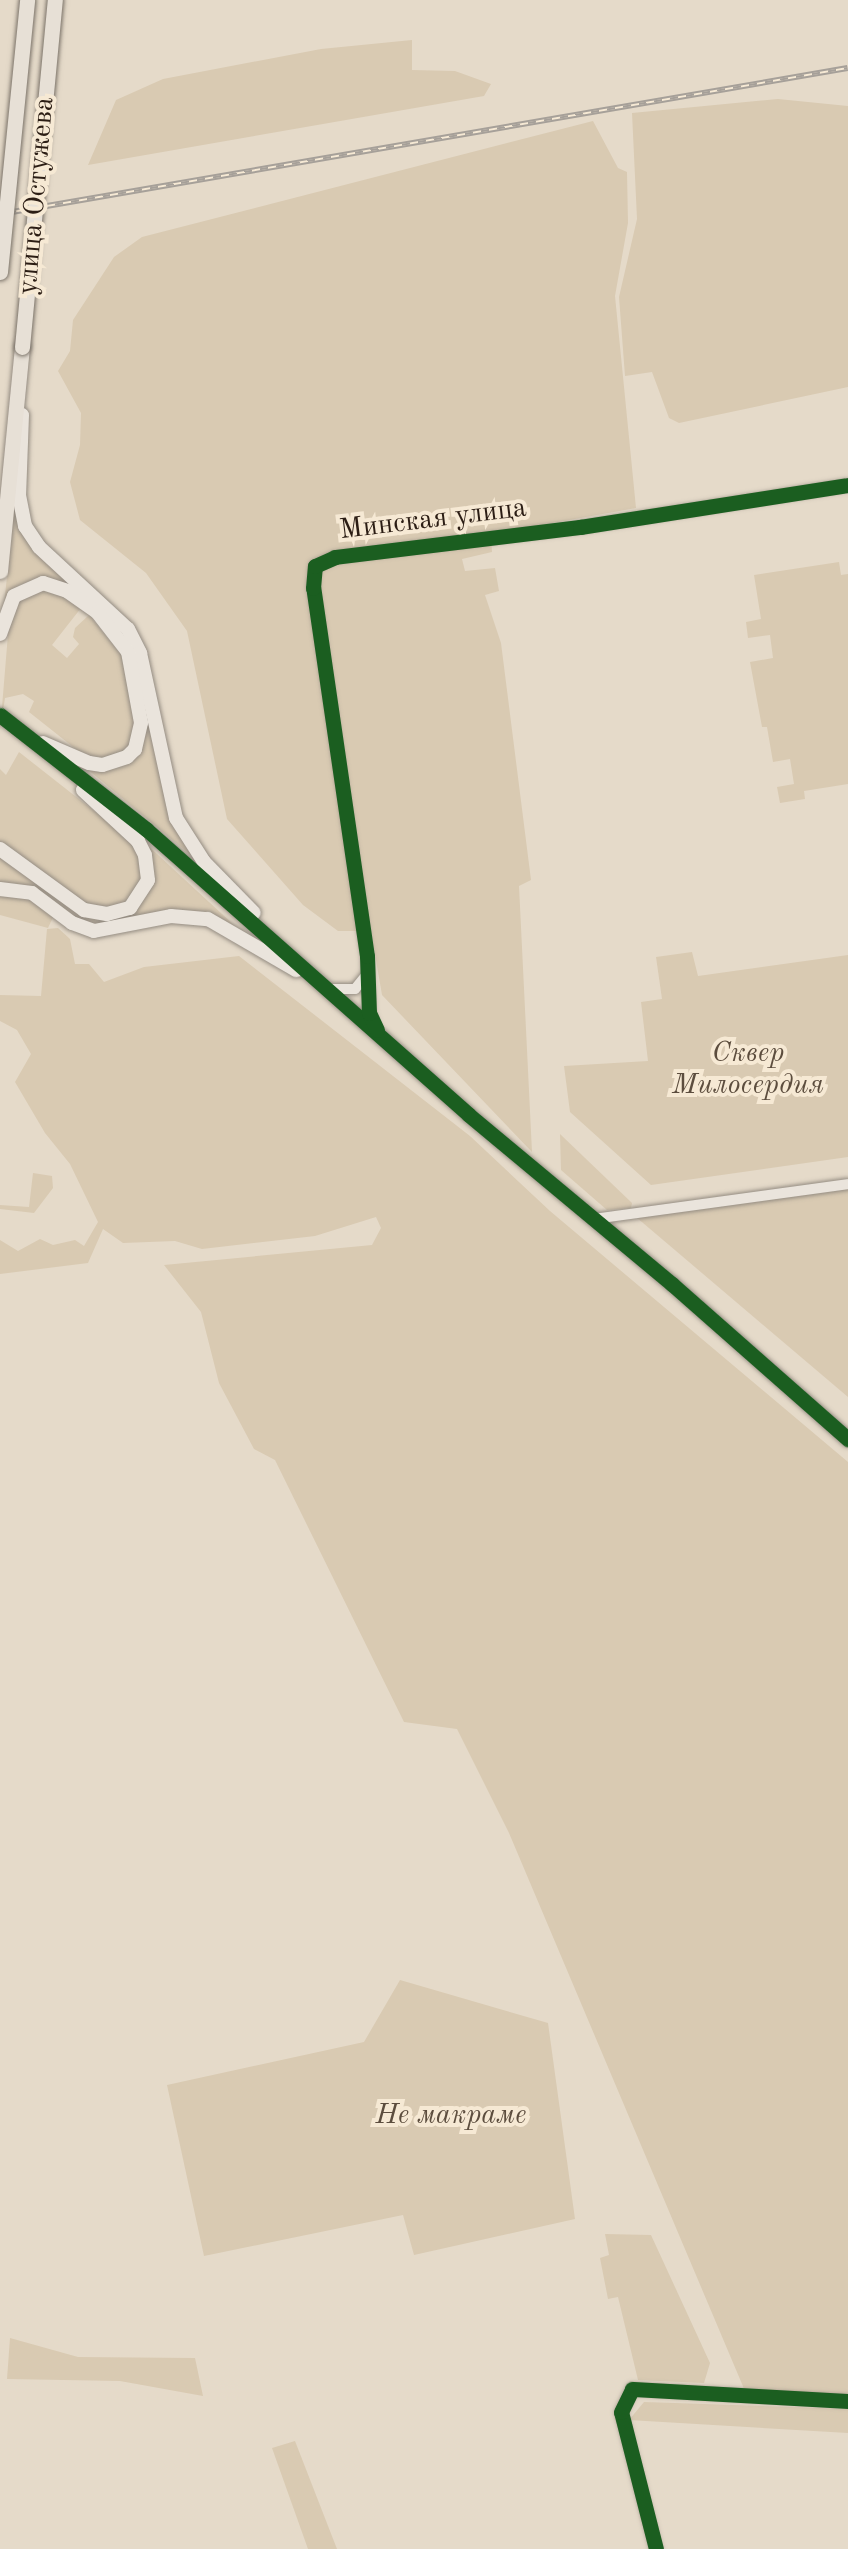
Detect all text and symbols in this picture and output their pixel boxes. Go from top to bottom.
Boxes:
street label: улица Остужева [12,96,62,296]
street label: Минская улица [338,492,528,548]
park label: Сквер Милосердия [672,1037,824,1103]
park label: Не макраме [375,2099,527,2133]

